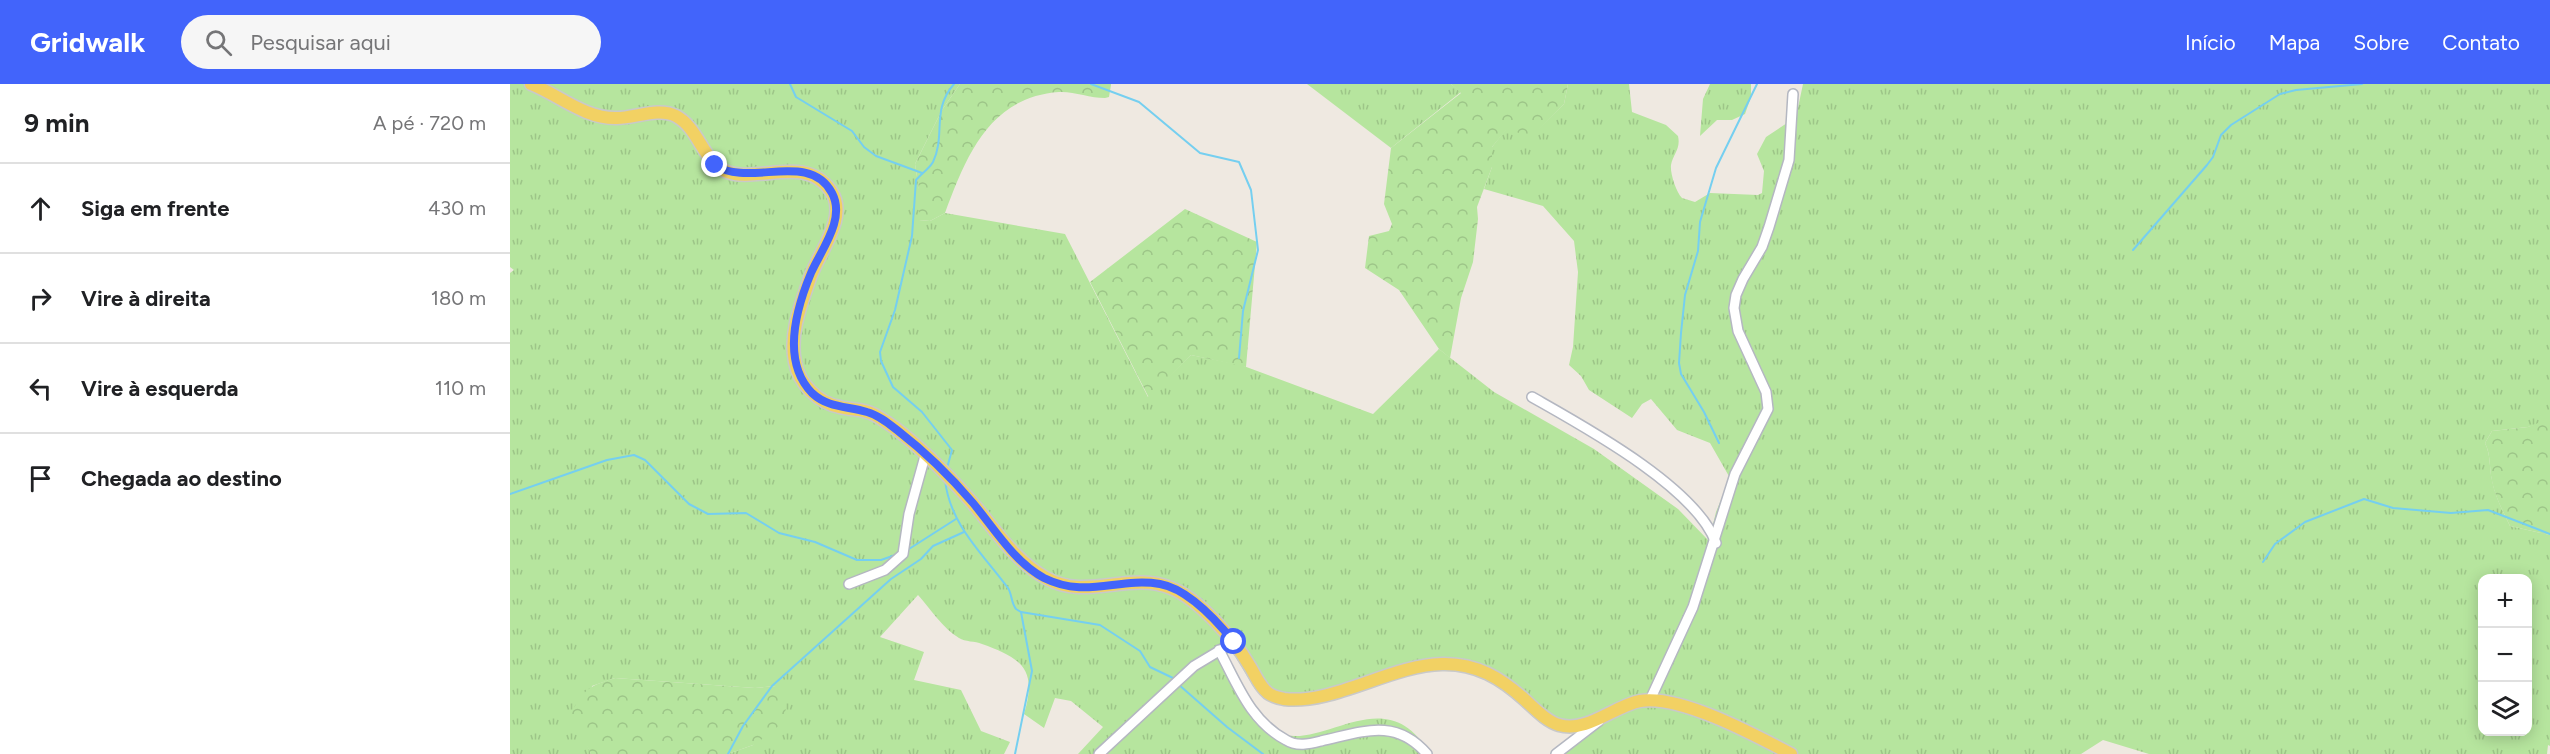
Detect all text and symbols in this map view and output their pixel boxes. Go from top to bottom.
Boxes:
search box [181,15,601,69]
text: Gridwalk [30,25,145,59]
icon: search [202,26,235,59]
text: Pesquisar aqui [250,29,391,56]
text: Início [2185,30,2236,55]
text: Mapa [2269,30,2320,55]
text: Sobre [2353,30,2409,55]
text: Contato [2442,30,2520,55]
text: 9 min [24,107,90,139]
text: A pé · 720 m [373,111,486,135]
route end [701,151,727,177]
icon: ahead [24,192,57,225]
text: Siga em frente [81,195,229,222]
text: 430 m [428,196,486,220]
icon: right [24,282,57,315]
text: Vire à direita [81,285,211,312]
text: 180 m [431,286,486,310]
icon: left [24,372,57,405]
text: Vire à esquerda [81,375,239,402]
text: 110 m [435,376,486,400]
icon: arrive [24,462,57,495]
text: Chegada ao destino [81,465,282,492]
map controls [2478,574,2532,736]
button: + [2478,574,2532,628]
route start [1220,628,1246,654]
button: − [2478,628,2532,682]
button: layers [2478,682,2532,736]

